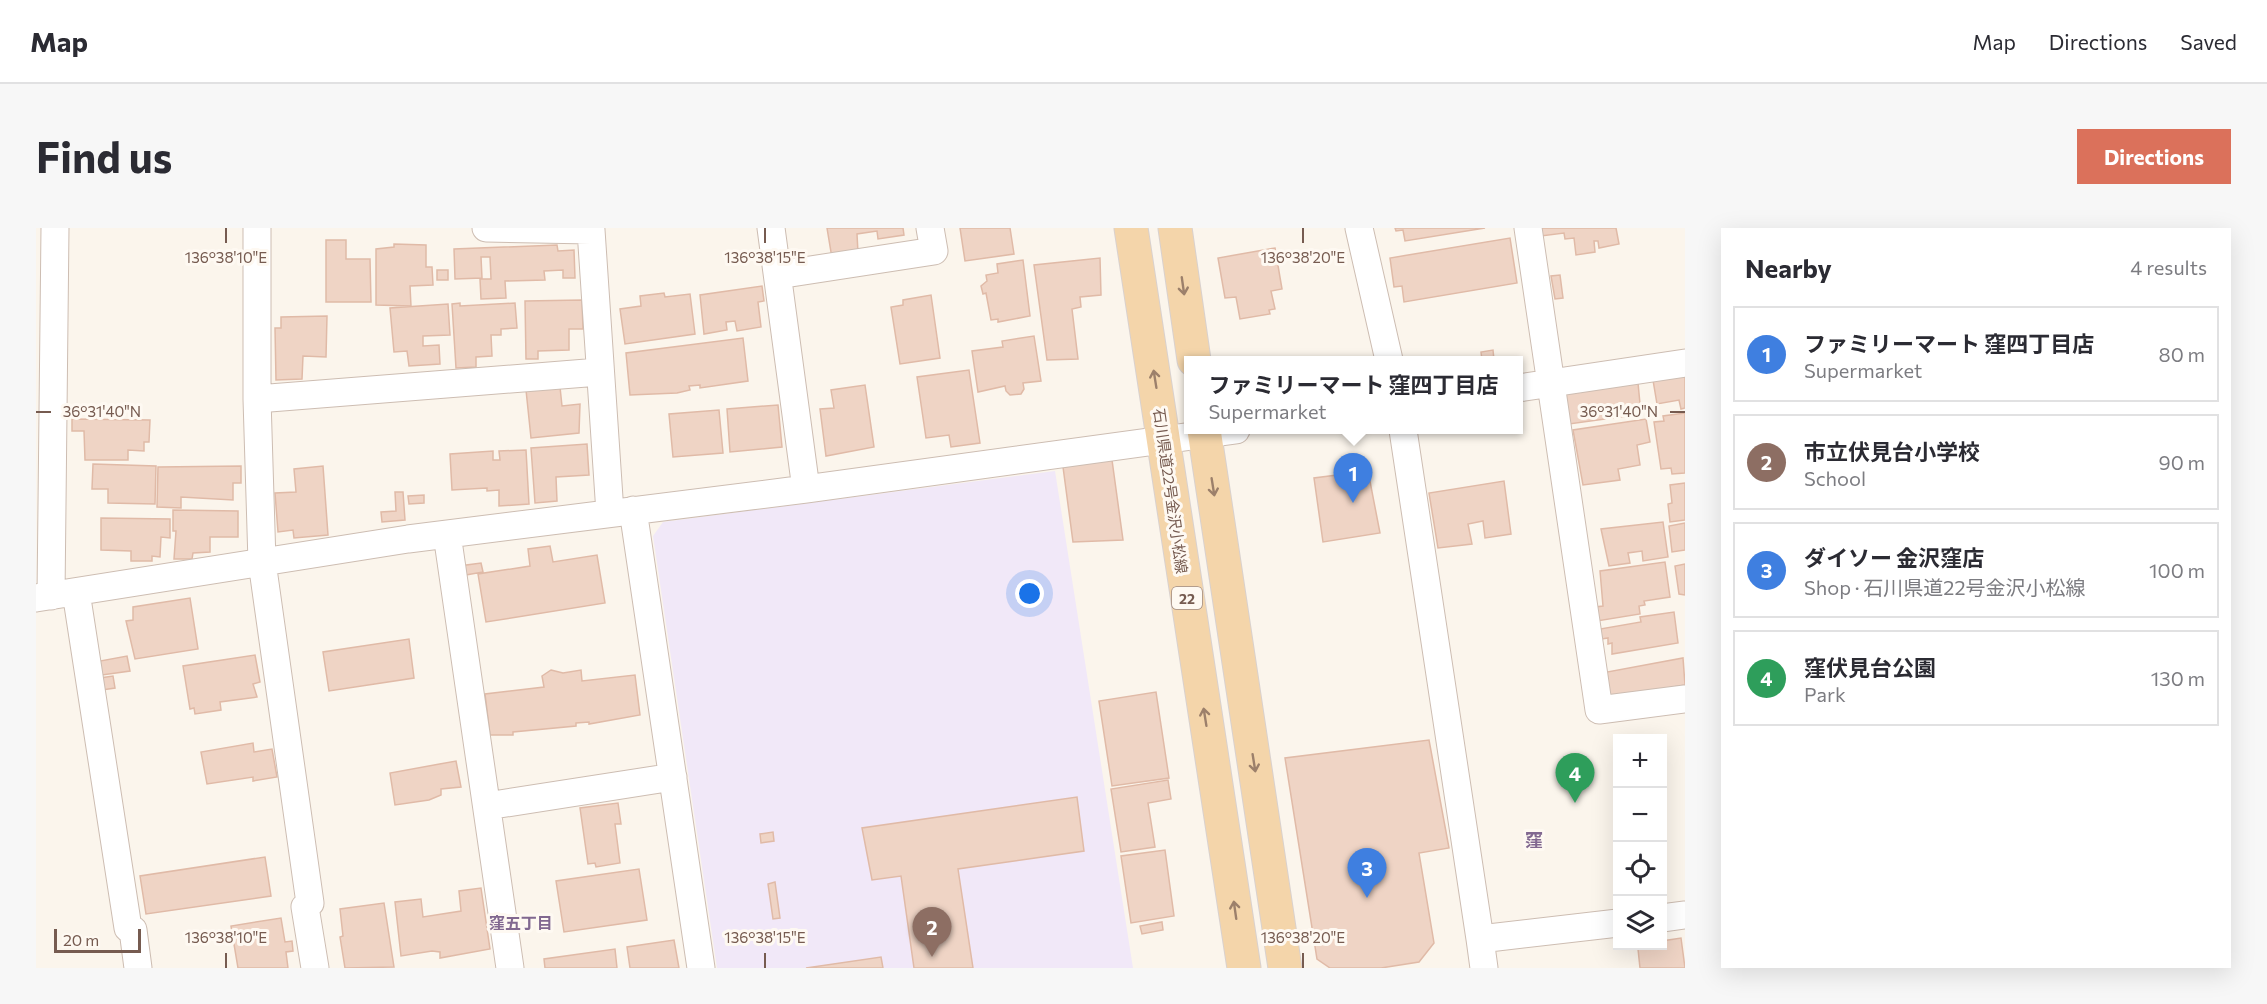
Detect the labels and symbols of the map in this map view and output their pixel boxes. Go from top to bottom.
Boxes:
text: 136°38'10"E [185,248,267,266]
text: 136°38'15"E [724,248,806,266]
text: 136°38'20"E [1261,248,1345,266]
one-way arrow [1178,275,1189,295]
one-way arrow [1149,370,1160,390]
text: 36°31'40"N [63,402,141,420]
text: 36°31'40"N [1580,402,1658,420]
street label: 石川県道22号金沢小松線 [1150,407,1192,575]
pin: 1 [1334,454,1372,503]
one-way arrow [1208,477,1219,497]
your location [1015,579,1044,608]
road number: 22 [1172,587,1202,609]
one-way arrow [1200,708,1211,728]
one-way arrow [1249,753,1260,773]
pin: 4 [1556,754,1594,803]
district label: 窪 [1525,829,1543,851]
pin: 3 [1348,848,1386,898]
one-way arrow [1230,901,1241,921]
pin: 2 [912,908,952,957]
district label: 窪五丁目 [489,913,553,932]
scale bar [54,926,141,954]
text: 136°38'10"E [185,928,267,946]
text: 136°38'15"E [724,928,806,946]
text: 136°38'20"E [1261,928,1345,946]

